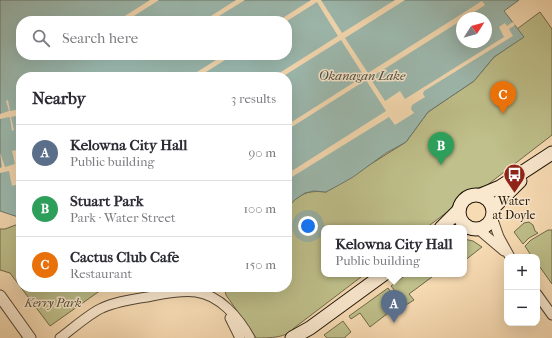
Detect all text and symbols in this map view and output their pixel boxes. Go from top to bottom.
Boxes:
north arrow [456,12,492,48]
search box [16,16,292,60]
icon: search [30,27,52,49]
text: Search here [62,29,138,47]
water label: Okanagan Lake [319,68,406,83]
pin: C [490,81,516,114]
text: Nearby [32,88,86,108]
text: 3 results [231,91,276,106]
pin: B [428,132,454,165]
text: Kelowna City Hall [70,136,187,154]
text: A [41,145,49,160]
text: 90 m [248,145,276,160]
text: Public building [70,154,155,169]
bus stop icon: Water at Doyle [501,161,527,194]
text: Stuart Park [70,192,143,210]
place label: Water at Doyle [493,194,535,222]
text: B [41,201,49,216]
text: 100 m [243,201,276,216]
text: Park · Water Street [70,210,176,225]
your location [298,216,318,236]
popup [321,225,467,277]
text: Kelowna City Hall [335,235,453,253]
text: Cactus Club Cafe [70,248,179,266]
text: Public building [335,253,420,268]
map controls [504,254,540,326]
button: + [504,254,540,290]
text: C [41,257,49,272]
text: 150 m [245,257,276,272]
text: Restaurant [70,266,132,281]
pin: A [381,290,407,323]
button: − [504,290,540,326]
park label: Kerry Park [23,296,82,310]

